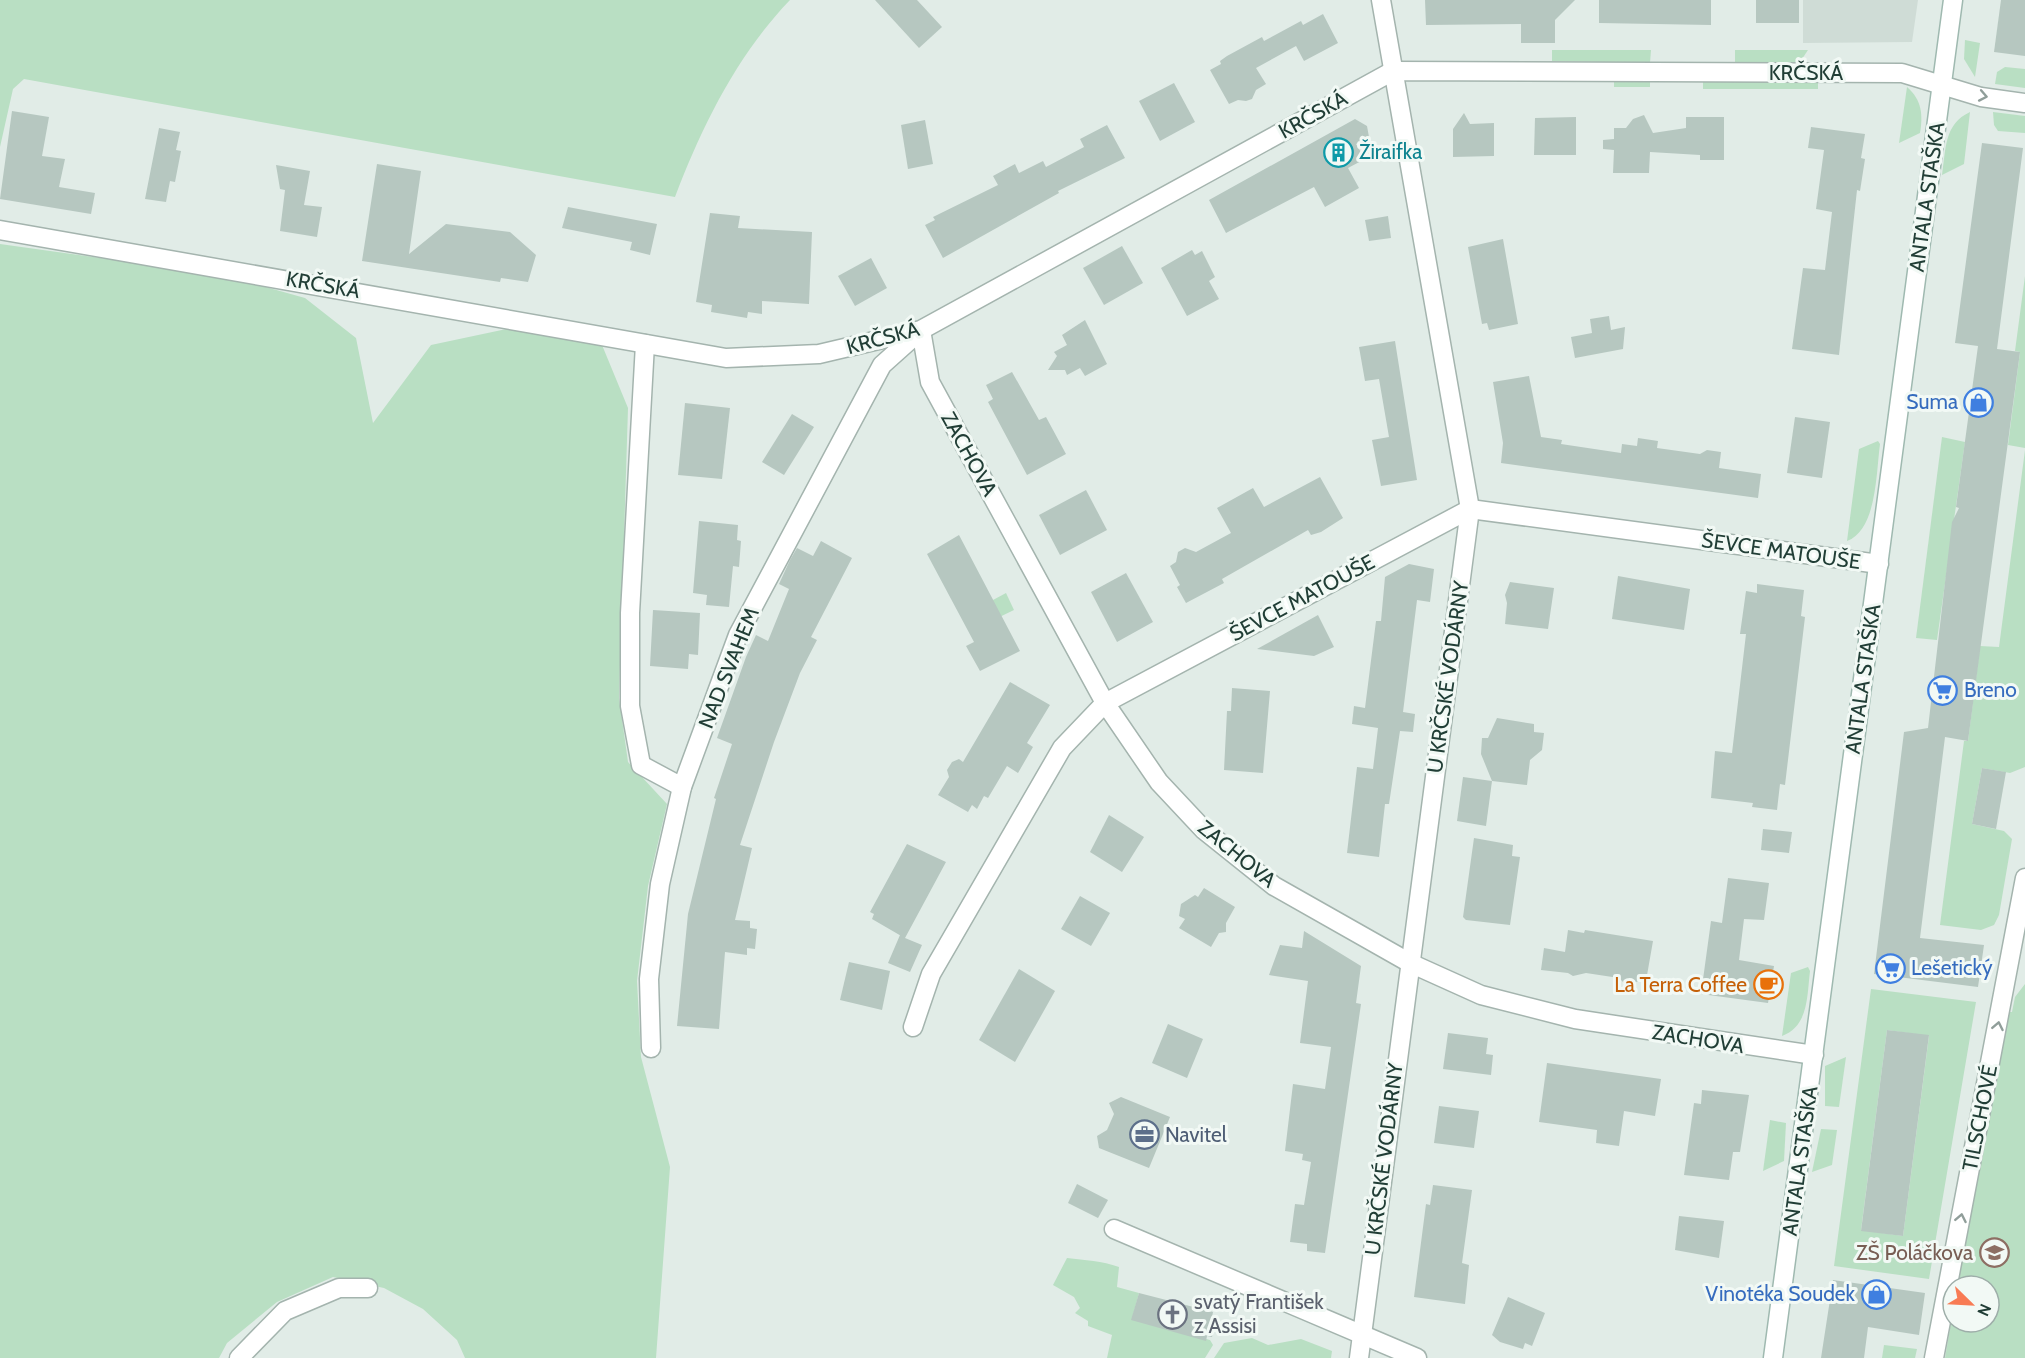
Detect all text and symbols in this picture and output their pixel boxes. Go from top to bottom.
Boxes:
street label: KRČSKÁ [1769,60,1843,85]
street label: KRČSKÁ [1274,86,1351,144]
one-way arrow [1978,89,1988,102]
street label: ANTALA STAŠKA [1904,120,1949,274]
building icon: Žiraifka [1322,136,1354,168]
place label: Žiraifka [1359,138,1422,164]
street label: KRČSKÁ [284,266,362,303]
street label: KRČSKÁ [844,316,922,359]
shop icon: Suma [1963,386,1995,418]
place label: Suma [1906,389,1958,414]
street label: ZACHOVA [936,407,1003,500]
street label: ŠEVCE MATOUŠE [1700,527,1862,574]
street label: ŠEVCE MATOUŠE [1225,549,1379,646]
street label: U KRČSKÉ VODÁRNY [1422,578,1474,775]
street label: ANTALA STAŠKA [1840,602,1885,756]
street label: NAD SVAHEM [693,604,764,732]
supermarket icon: Breno [1927,674,1959,706]
place label: Breno [1964,677,2017,702]
street label: ZACHOVA [1193,815,1281,893]
supermarket icon: Lešetický [1874,952,1906,984]
place label: Lešetický [1911,955,1993,980]
cafe icon: La Terra Coffee [1752,969,1784,1001]
place label: La Terra Coffee [1614,972,1747,997]
street label: ZACHOVA [1650,1019,1746,1058]
one-way arrow [1991,1022,2004,1032]
street label: U KRČSKÉ VODÁRNY [1359,1060,1408,1257]
street label: TILSCHOVÉ [1957,1063,2002,1173]
street label: ANTALA STAŠKA [1777,1084,1822,1238]
office icon: Navitel [1128,1119,1160,1151]
place label: Navitel [1165,1122,1227,1147]
one-way arrow [1954,1213,1967,1223]
school or university icon: ZŠ Poláčkova [1978,1237,2010,1269]
place label: ZŠ Poláčkova [1856,1240,1973,1265]
north arrow [1941,1274,2001,1334]
shop icon: Vinotéka Soudek [1860,1278,1892,1310]
place label: Vinotéka Soudek [1705,1281,1856,1306]
place label: svatý František z Assisi [1194,1289,1324,1338]
church icon: svatý František z Assisi [1157,1298,1189,1330]
text: N [1973,1301,1995,1319]

